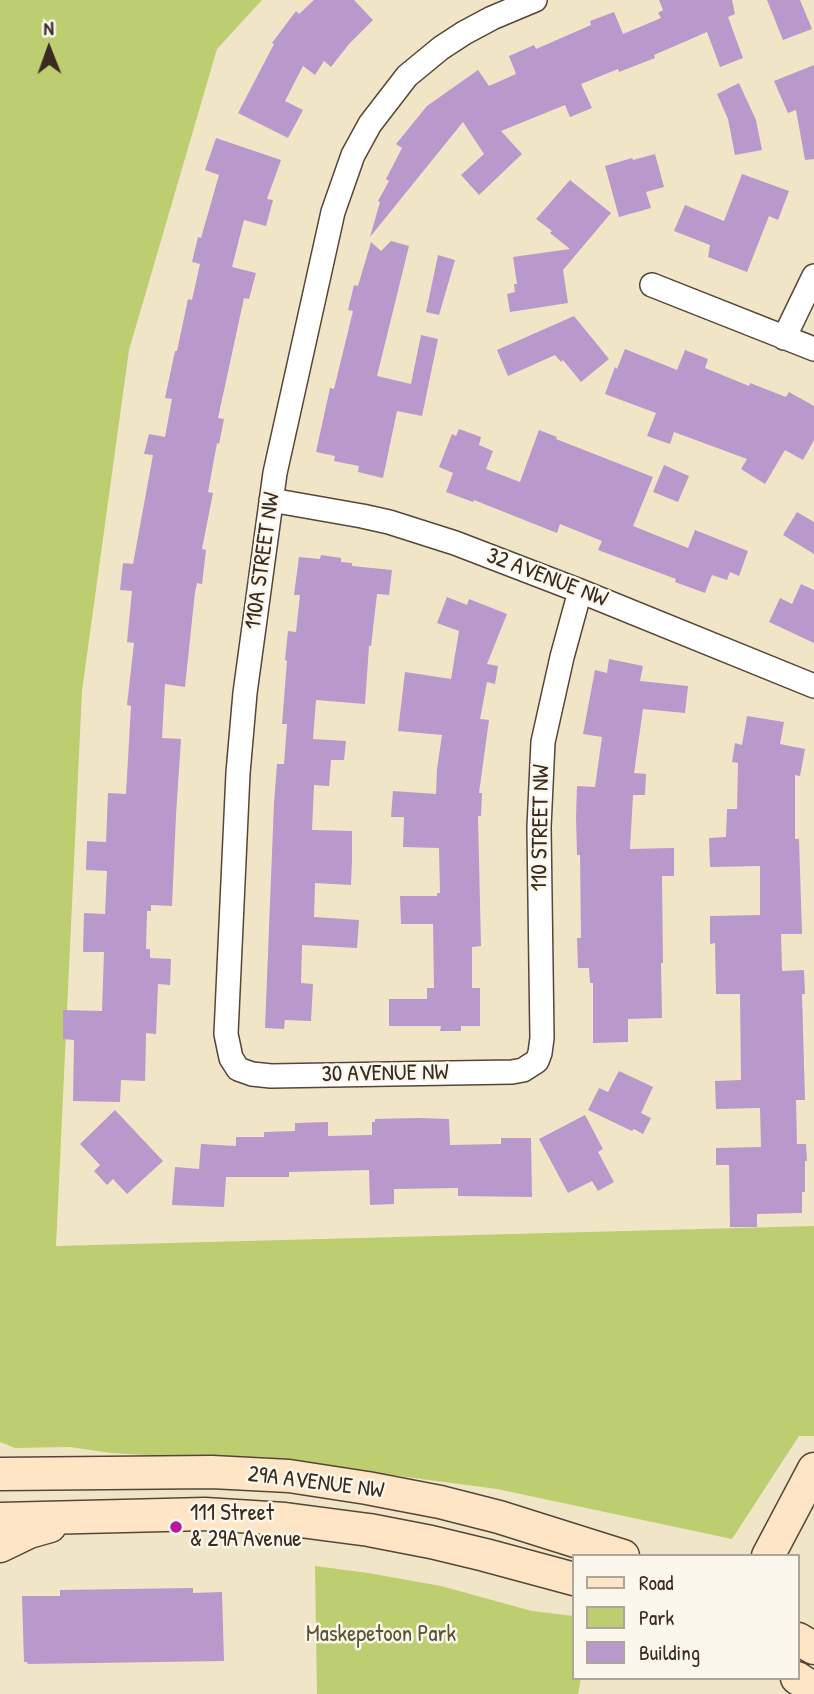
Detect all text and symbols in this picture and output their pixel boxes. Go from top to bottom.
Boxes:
north arrow [14,14,84,84]
text: N [43,15,54,41]
street label: 110A STREET NW [240,491,286,631]
street label: 32 AVENUE NW [483,542,611,614]
street label: 110 STREET NW [526,764,556,892]
street label: 30 AVENUE NW [321,1059,449,1089]
street label: 29A AVENUE NW [246,1461,386,1505]
place label: 111 Street & 29A Avenue [190,1500,302,1554]
marker: 111 Street & 29A Avenue [168,1519,184,1535]
legend [572,1554,800,1680]
text: Road [639,1568,673,1597]
text: Park [639,1603,674,1632]
park label: Maskepetoon Park [306,1621,456,1649]
text: Building [639,1638,700,1667]

